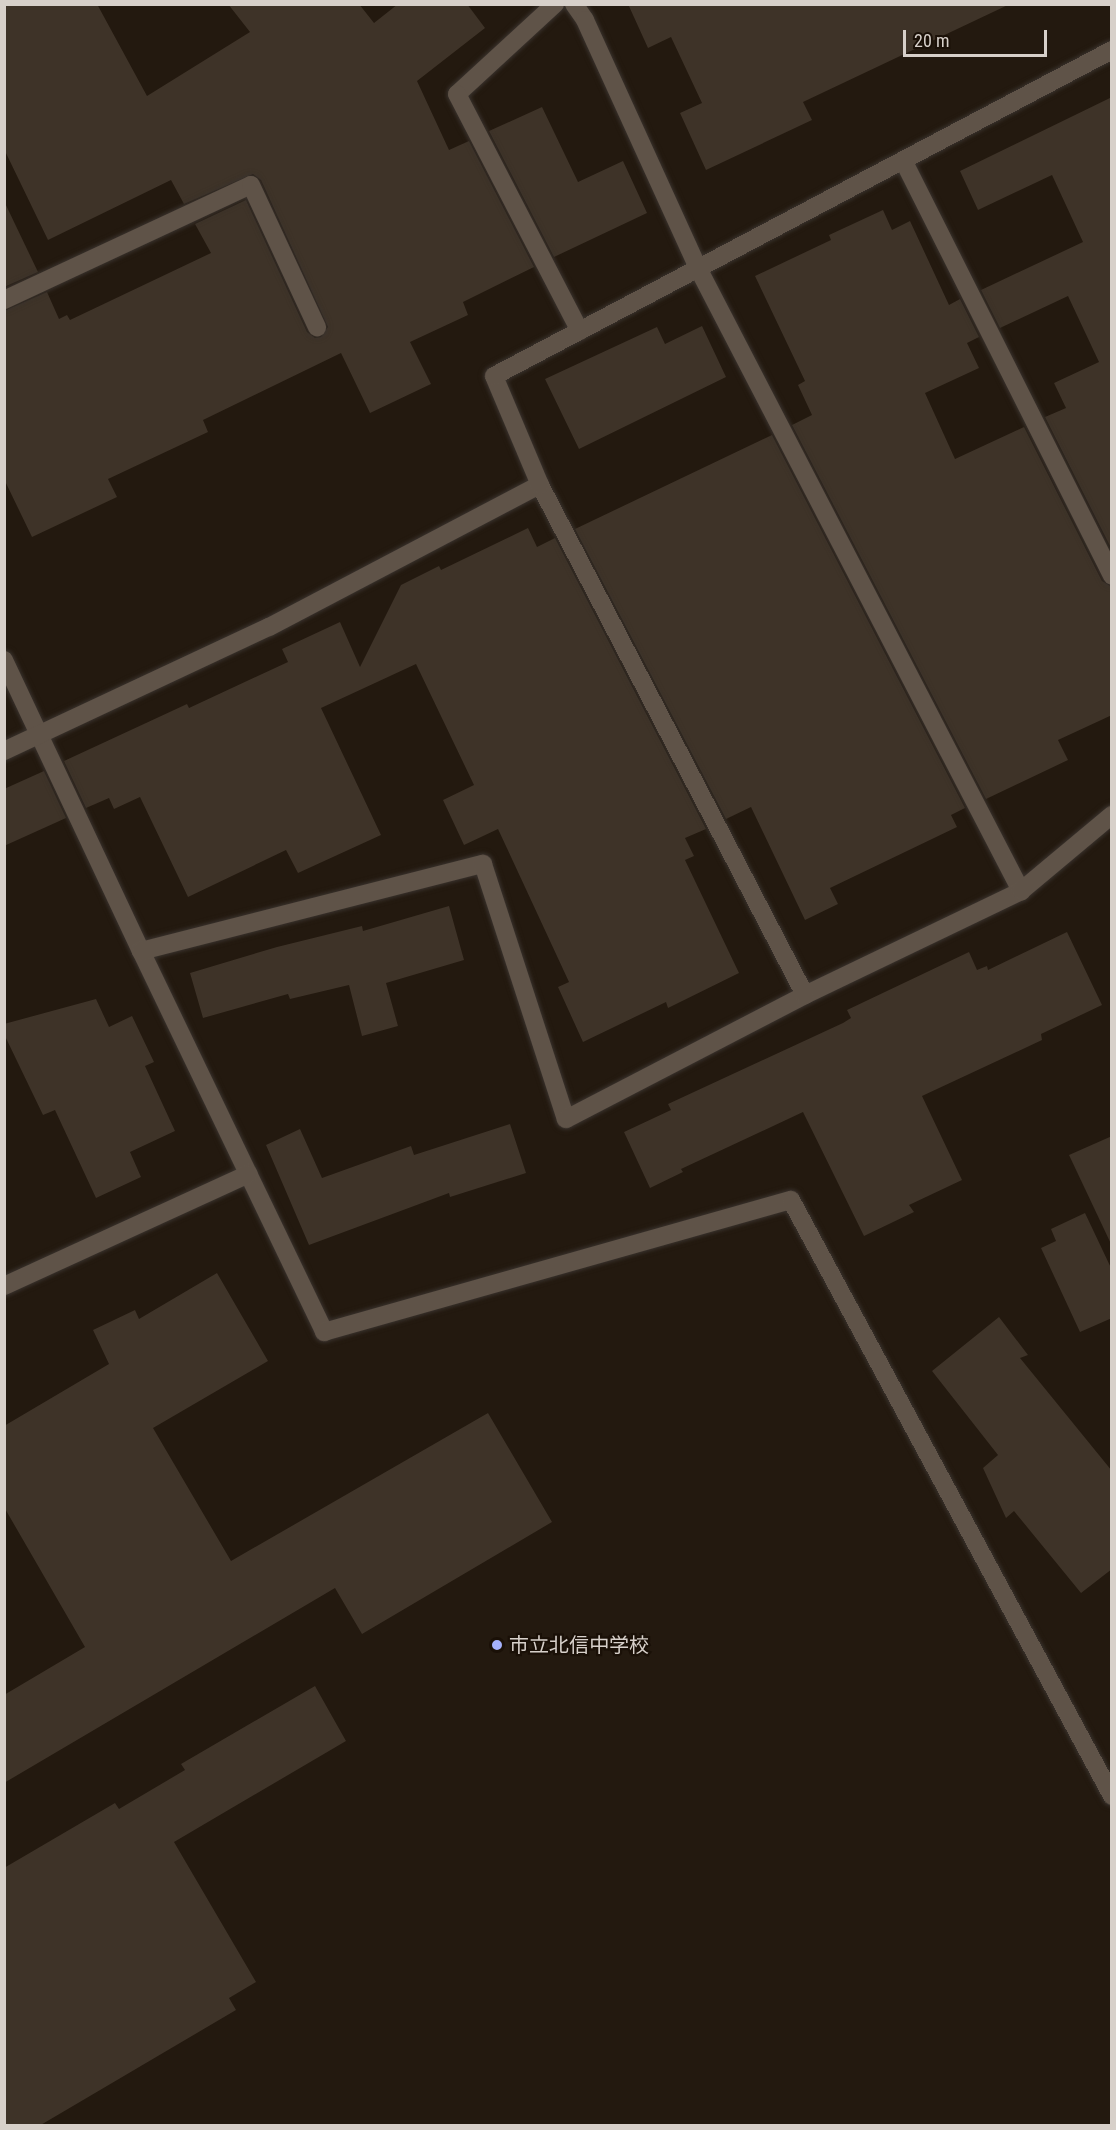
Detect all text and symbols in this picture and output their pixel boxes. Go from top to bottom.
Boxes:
scale bar [906,18,1050,56]
text: 20 m [914,30,949,51]
place label: 市立北信中学校 [509,1633,649,1657]
marker: 市立北信中学校 [490,1638,504,1652]

